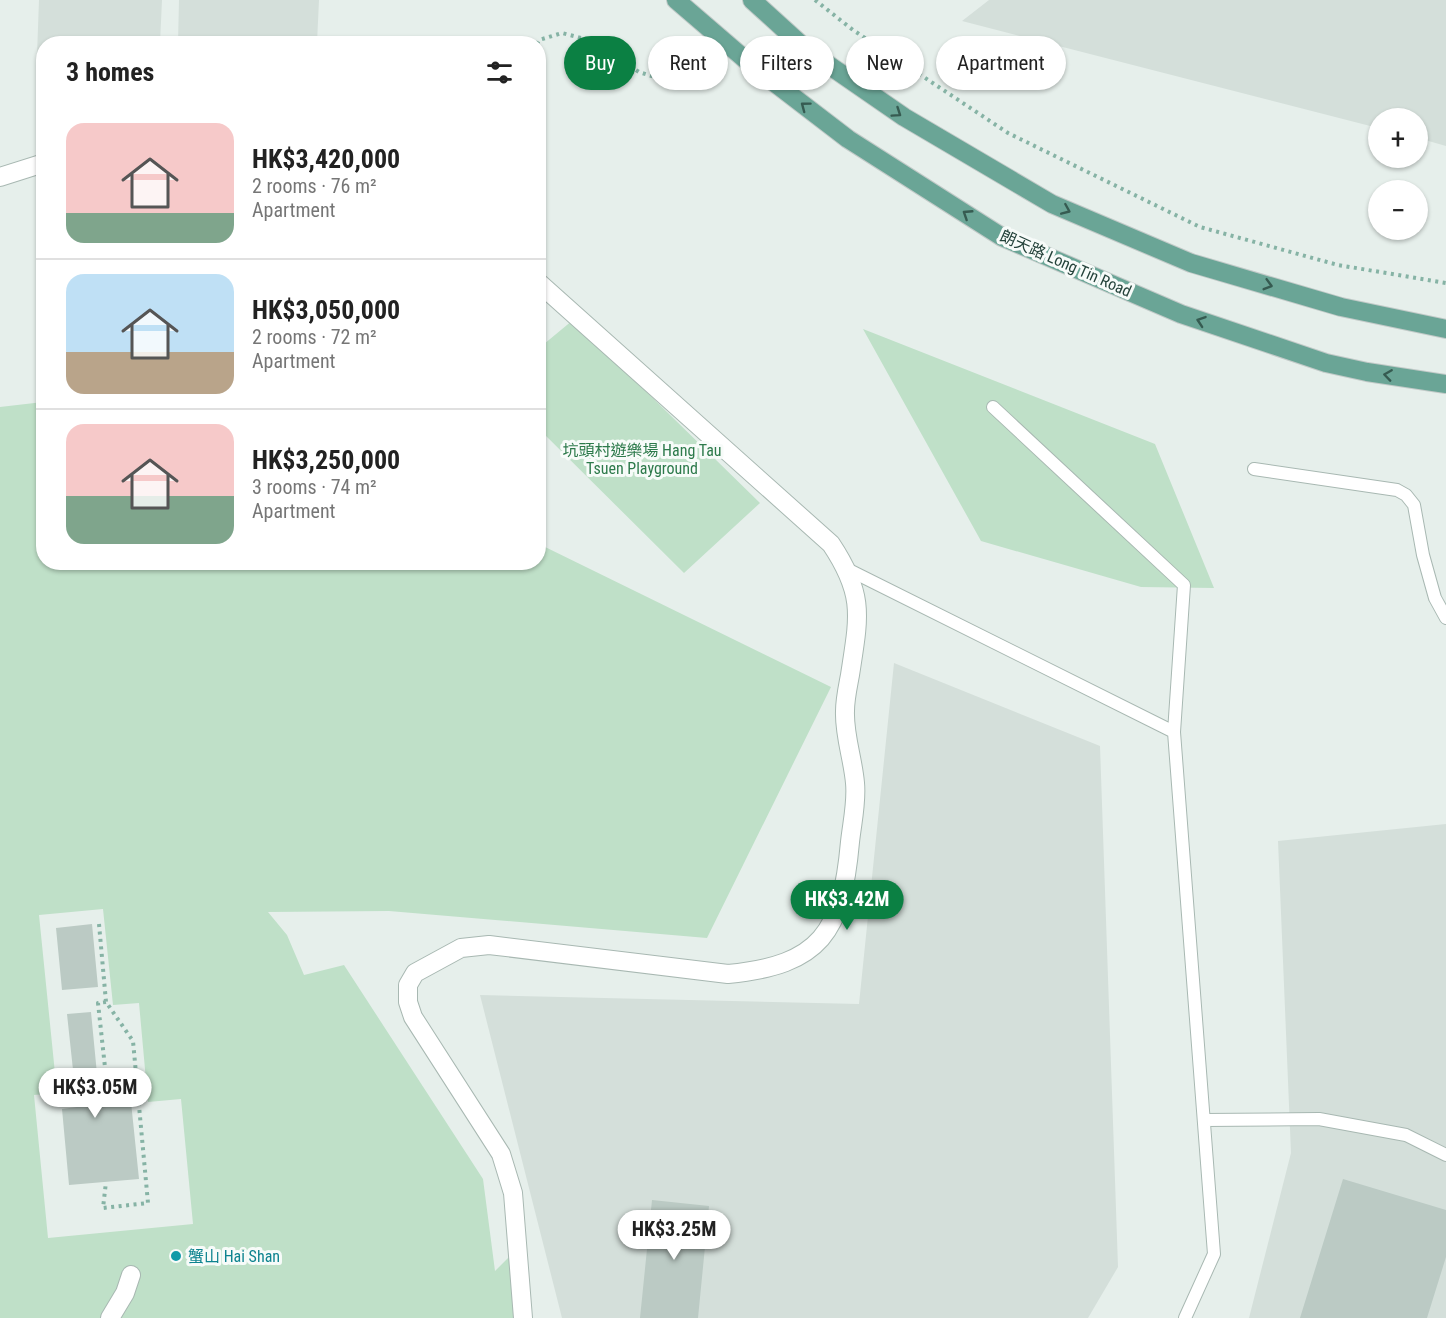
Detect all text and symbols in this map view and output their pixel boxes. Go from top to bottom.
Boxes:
chip: Buy [564,36,636,90]
chip: Rent [648,36,728,90]
chip: Filters [740,36,834,90]
chip: New [846,36,924,90]
chip: Apartment [936,36,1066,90]
icon: filters [483,56,516,89]
text: 3 homes [66,57,154,87]
one-way arrow [801,102,812,113]
one-way arrow [891,106,902,117]
map controls [1368,108,1428,240]
button: + [1368,108,1428,168]
text: HK$3,420,000 [252,144,400,174]
icon: home [114,147,186,219]
text: 2 rooms · 76 m² [252,174,377,198]
button: − [1368,180,1428,240]
text: Apartment [252,198,336,222]
one-way arrow [1060,203,1071,215]
one-way arrow [963,210,973,222]
street label: 朗天路 Long Tin Road [997,226,1134,301]
one-way arrow [1262,278,1273,290]
text: HK$3,050,000 [252,295,400,325]
icon: home [114,298,186,370]
one-way arrow [1196,315,1207,328]
text: 2 rooms · 72 m² [252,325,377,349]
text: Apartment [252,349,336,373]
one-way arrow [1383,370,1393,382]
park label: 坑頭村遊樂場 Hang Tau Tsuen Playground [562,441,722,478]
text: HK$3,250,000 [252,445,400,475]
icon: home [114,448,186,520]
text: 3 rooms · 74 m² [252,475,377,499]
text: Apartment [252,499,336,523]
pin: HK$3.42M [785,880,909,931]
text: HK$3.42M [805,887,889,911]
pin: HK$3.05M [33,1068,157,1119]
text: HK$3.05M [53,1075,137,1099]
pin: HK$3.25M [612,1210,736,1261]
text: HK$3.25M [632,1217,716,1241]
place label: 蟹山 Hai Shan [188,1247,280,1266]
marker: 蟹山 Hai Shan [169,1249,183,1263]

